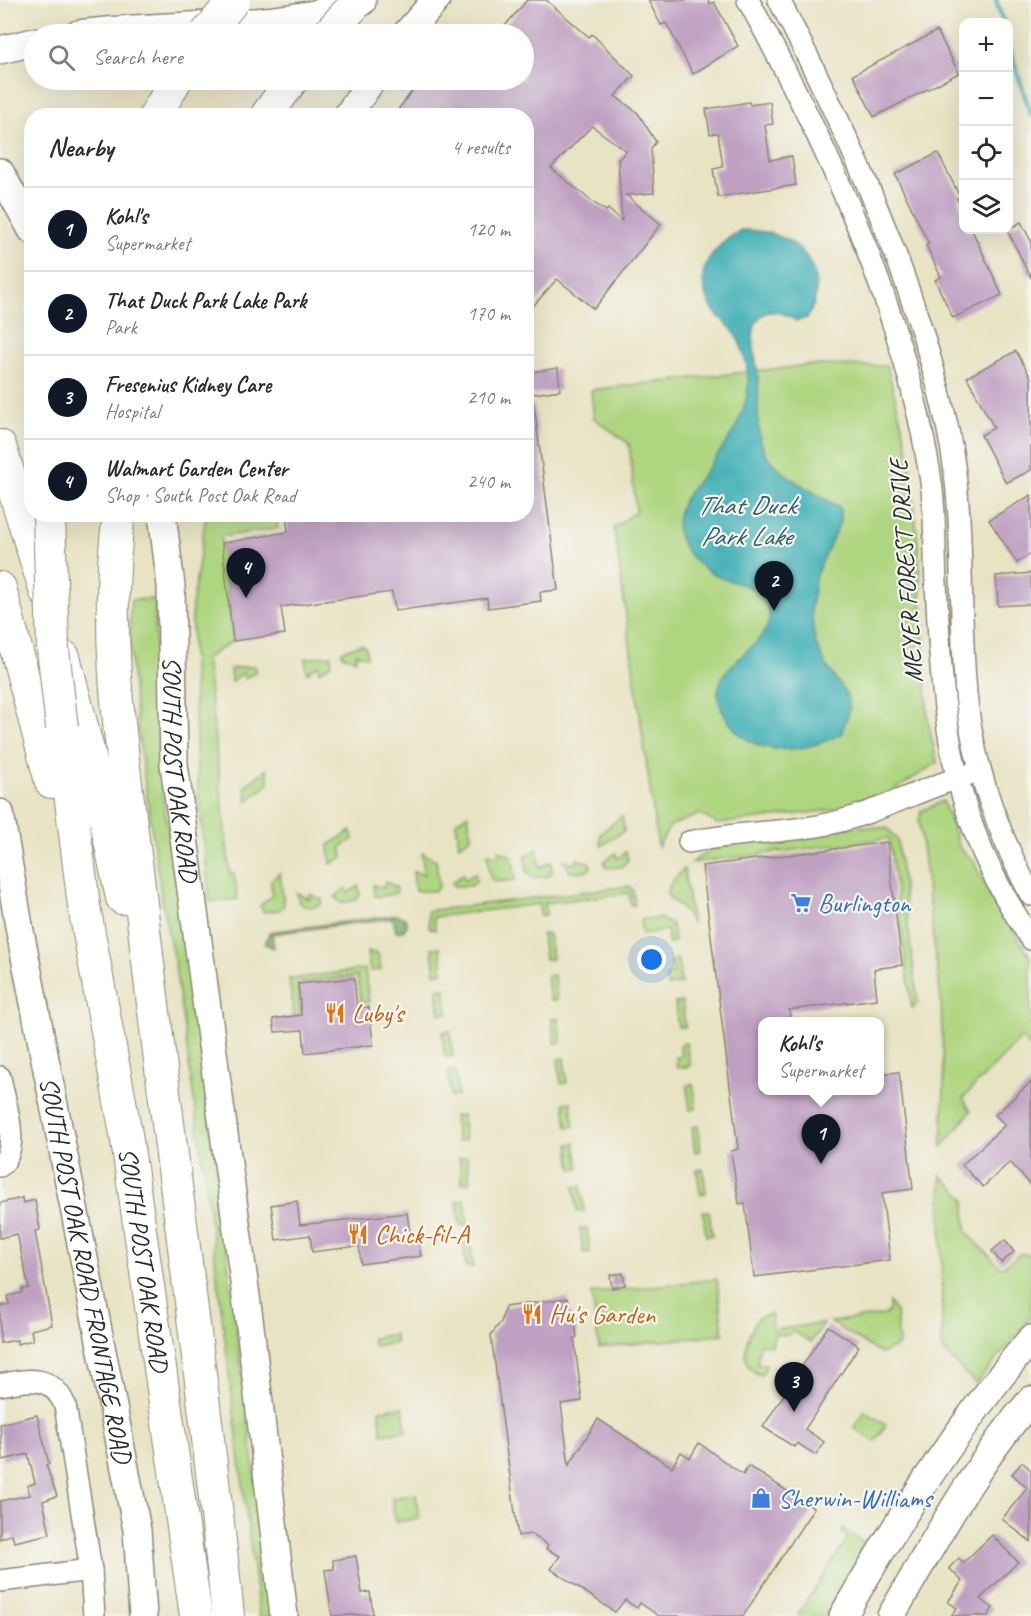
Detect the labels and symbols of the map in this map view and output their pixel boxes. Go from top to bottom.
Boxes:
street label: MEYER FOREST DRIVE [881,454,930,684]
water label: That Duck Park Lake [697,488,800,553]
pin: 4 [226,548,266,598]
pin: 2 [754,562,794,611]
street label: SOUTH POST OAK ROAD [156,656,207,886]
place label: Burlington [818,887,911,920]
supermarket icon: Burlington [789,891,813,915]
your location [637,945,666,974]
place label: Luby's [352,997,406,1030]
restaurant icon: Luby's [323,1001,347,1025]
street label: SOUTH POST OAK ROAD FRONTAGE ROAD [32,1074,140,1467]
pin: 1 [802,1114,840,1164]
street label: SOUTH POST OAK ROAD [112,1146,177,1376]
place label: Chick-fil-A [375,1218,471,1251]
restaurant icon: Chick-fil-A [346,1222,370,1246]
place label: Hu's Garden [549,1298,657,1331]
restaurant icon: Hu's Garden [520,1302,544,1326]
pin: 3 [774,1362,814,1412]
place label: Sherwin-Williams [778,1482,934,1515]
shop icon: Sherwin-Williams [749,1486,773,1510]

